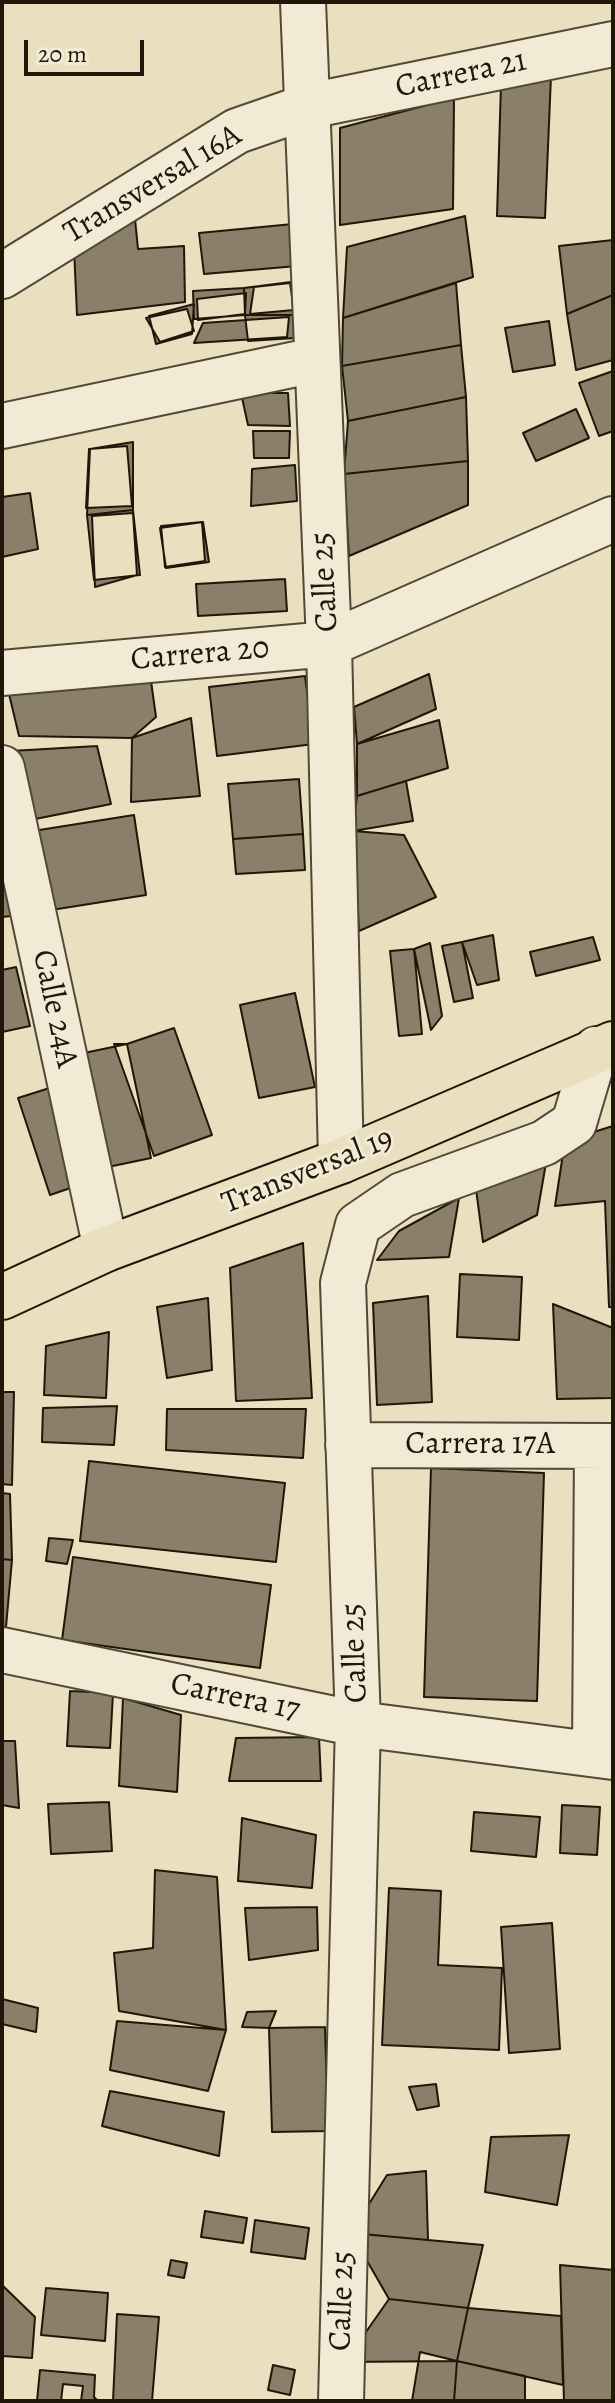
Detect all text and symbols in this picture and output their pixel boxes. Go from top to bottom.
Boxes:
scale bar [28,24,148,74]
text: 20 m [38,38,87,70]
street label: Carrera 21 [392,42,530,108]
street label: Transversal 16A [57,117,249,253]
street label: Calle 25 [304,531,348,633]
street label: Carrera 20 [129,630,271,680]
street label: Calle 24A [23,947,85,1071]
street label: Transversal 19 [217,1120,399,1224]
street label: Carrera 17A [405,1426,555,1464]
street label: Calle 25 [335,1602,377,1704]
street label: Carrera 17 [167,1666,303,1730]
street label: Calle 25 [322,2250,364,2352]

